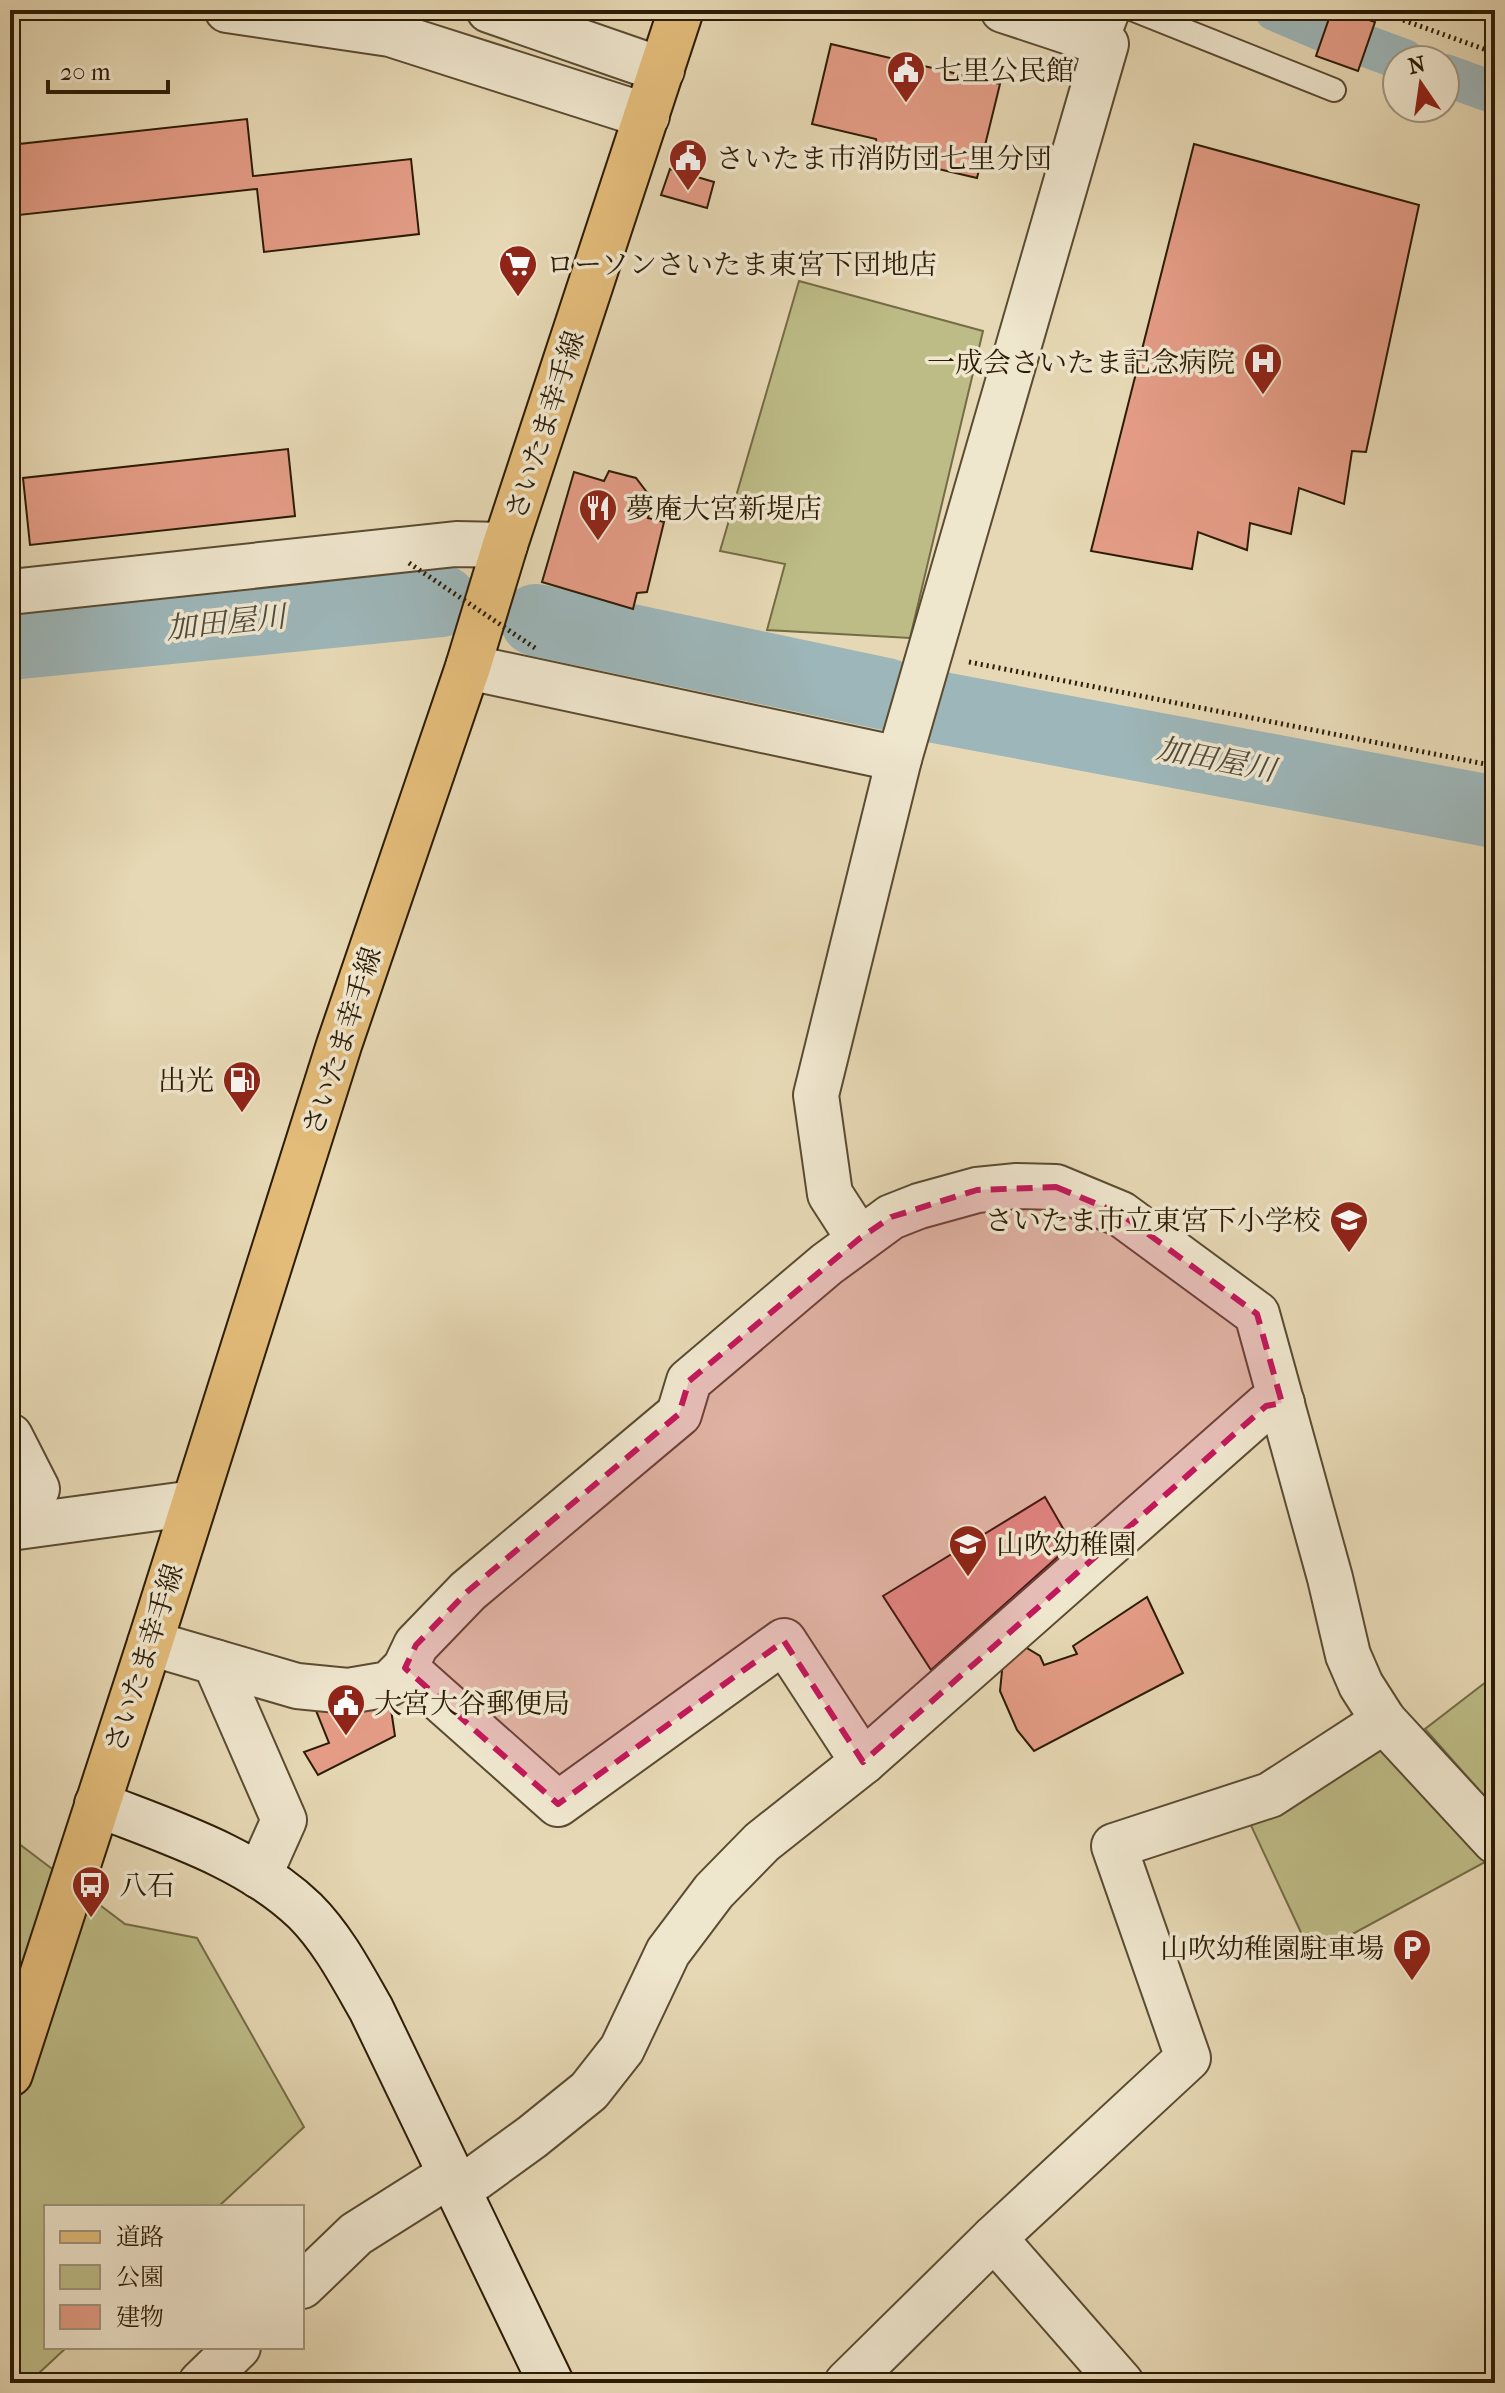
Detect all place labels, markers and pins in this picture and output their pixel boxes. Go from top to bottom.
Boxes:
public building icon: 七里公民館 [885,49,927,104]
place label: 七里公民館 [934,54,1074,87]
public building icon: さいたま市消防団七里分団 [667,137,709,192]
place label: さいたま市消防団七里分団 [716,142,1052,175]
supermarket icon: ローソンさいたま東宮下団地店 [497,243,539,298]
place label: ローソンさいたま東宮下団地店 [546,248,937,281]
hospital icon: 一成会さいたま記念病院 [1242,341,1284,396]
place label: 一成会さいたま記念病院 [927,346,1235,379]
restaurant icon: 夢庵大宮新堤店 [577,487,619,542]
place label: 夢庵大宮新堤店 [626,492,822,525]
fuel station icon: 出光 [221,1059,263,1114]
place label: 出光 [158,1064,214,1097]
school or university icon: さいたま市立東宮下小学校 [1328,1199,1370,1254]
place label: さいたま市立東宮下小学校 [985,1204,1321,1237]
school or university icon: 山吹幼稚園 [947,1523,989,1578]
place label: 山吹幼稚園 [996,1528,1136,1561]
public building icon: 大宮大谷郵便局 [325,1682,367,1737]
place label: 大宮大谷郵便局 [374,1687,570,1720]
bus stop icon: 八石 [70,1864,112,1919]
place label: 八石 [119,1869,175,1902]
parking icon: 山吹幼稚園駐車場 [1391,1927,1433,1982]
place label: 山吹幼稚園駐車場 [1160,1932,1384,1965]

